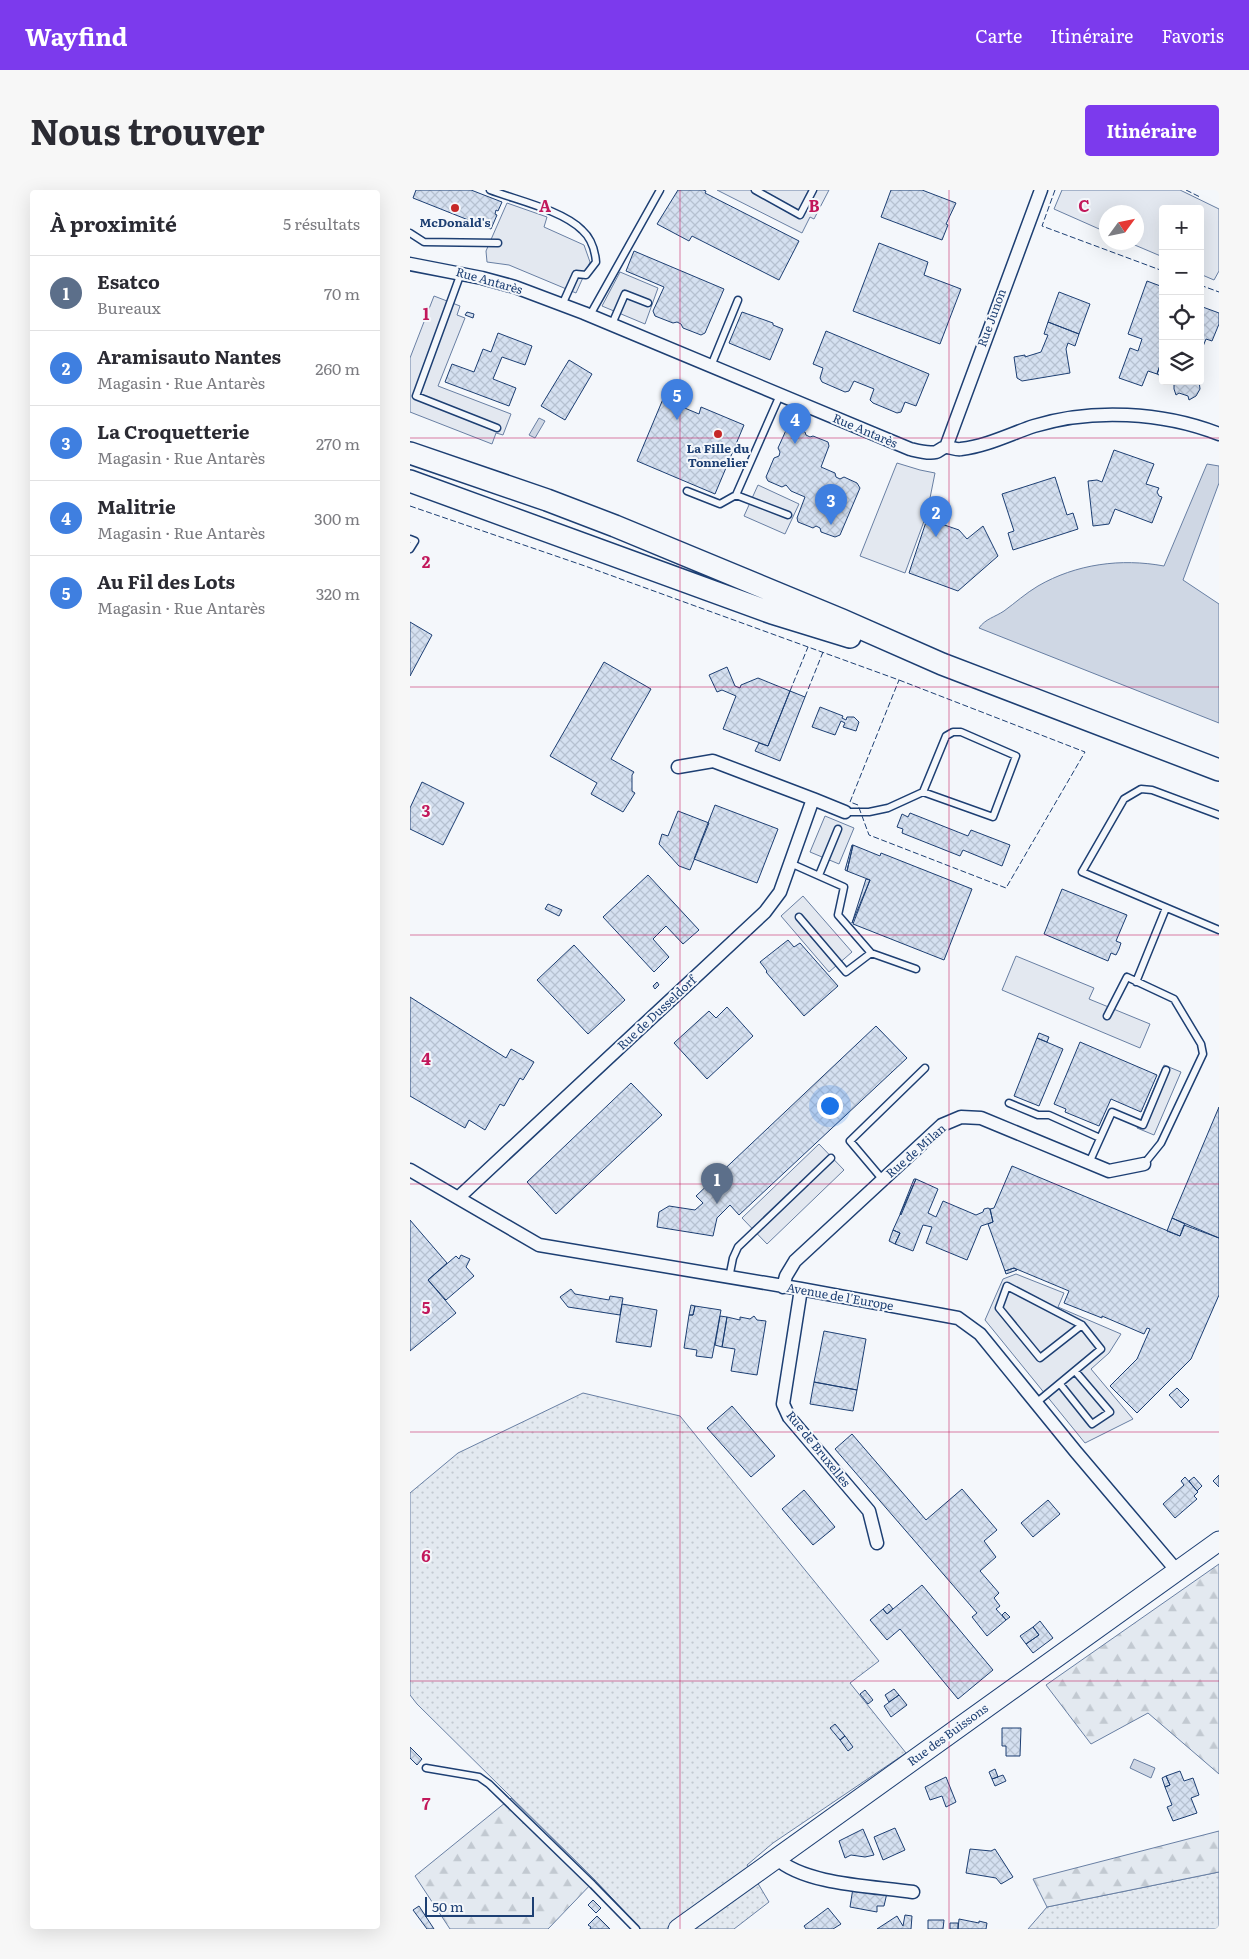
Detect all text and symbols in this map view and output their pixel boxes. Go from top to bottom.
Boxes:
text: Wayfind [25,18,128,53]
text: Carte [975,22,1022,49]
text: Itinéraire [1050,22,1133,49]
text: Favoris [1161,22,1224,49]
text: Nous trouver [30,104,265,156]
button: Itinéraire [1085,105,1219,156]
text: A [539,193,551,217]
text: B [808,193,820,217]
text: C [1078,193,1090,217]
marker: McDonald's [449,202,461,214]
north arrow [1099,205,1144,250]
map controls [1159,205,1204,385]
button: + [1159,205,1204,250]
text: À proximité [50,207,177,238]
text: 5 résultats [283,211,360,235]
place label: McDonald's [420,213,491,231]
button: − [1159,250,1204,295]
street label: Rue Antarès [454,262,525,298]
text: Esatco [97,267,160,295]
text: 1 [63,281,69,305]
text: 70 m [324,281,360,305]
street label: Rue Junon [972,286,1010,349]
text: Bureaux [97,295,161,319]
button: locate [1159,295,1204,340]
text: 1 [423,301,430,325]
button: layers [1159,340,1204,385]
text: Aramisauto Nantes [97,342,281,370]
text: 2 [62,356,70,380]
text: 260 m [315,356,360,380]
text: Magasin · Rue Antarès [97,370,265,394]
pin: 5 [661,379,693,420]
pin: 4 [779,403,811,444]
street label: Rue Antarès [830,408,901,452]
text: La Croquetterie [97,417,250,445]
marker: La Fille du Tonnelier [712,428,724,440]
text: 3 [62,431,70,455]
text: 270 m [316,431,360,455]
place label: La Fille du Tonnelier [687,439,749,471]
text: Magasin · Rue Antarès [97,445,265,469]
pin: 3 [815,484,847,525]
text: Malitrie [97,492,176,520]
pin: 2 [920,496,952,537]
text: 4 [61,506,71,530]
text: 300 m [314,506,360,530]
text: Magasin · Rue Antarès [97,520,265,544]
text: 2 [422,549,431,573]
text: Au Fil des Lots [97,567,235,595]
text: 5 [62,581,70,605]
text: 320 m [316,581,360,605]
text: Magasin · Rue Antarès [97,595,265,619]
text: 3 [422,798,431,822]
street label: Rue de Dusseldorf [613,970,701,1054]
text: 4 [421,1046,431,1070]
your location [817,1093,843,1119]
street label: Rue de Milan [881,1119,949,1181]
pin: 1 [701,1163,733,1204]
street label: Avenue de l'Europe [785,1278,895,1314]
text: 5 [422,1295,431,1319]
street label: Rue de Bruxelles [782,1406,856,1491]
text: 6 [421,1543,431,1567]
street label: Rue des Buissons [903,1698,992,1770]
text: 7 [422,1791,431,1815]
scale bar [425,1894,534,1917]
text: 50 m [432,1896,464,1916]

